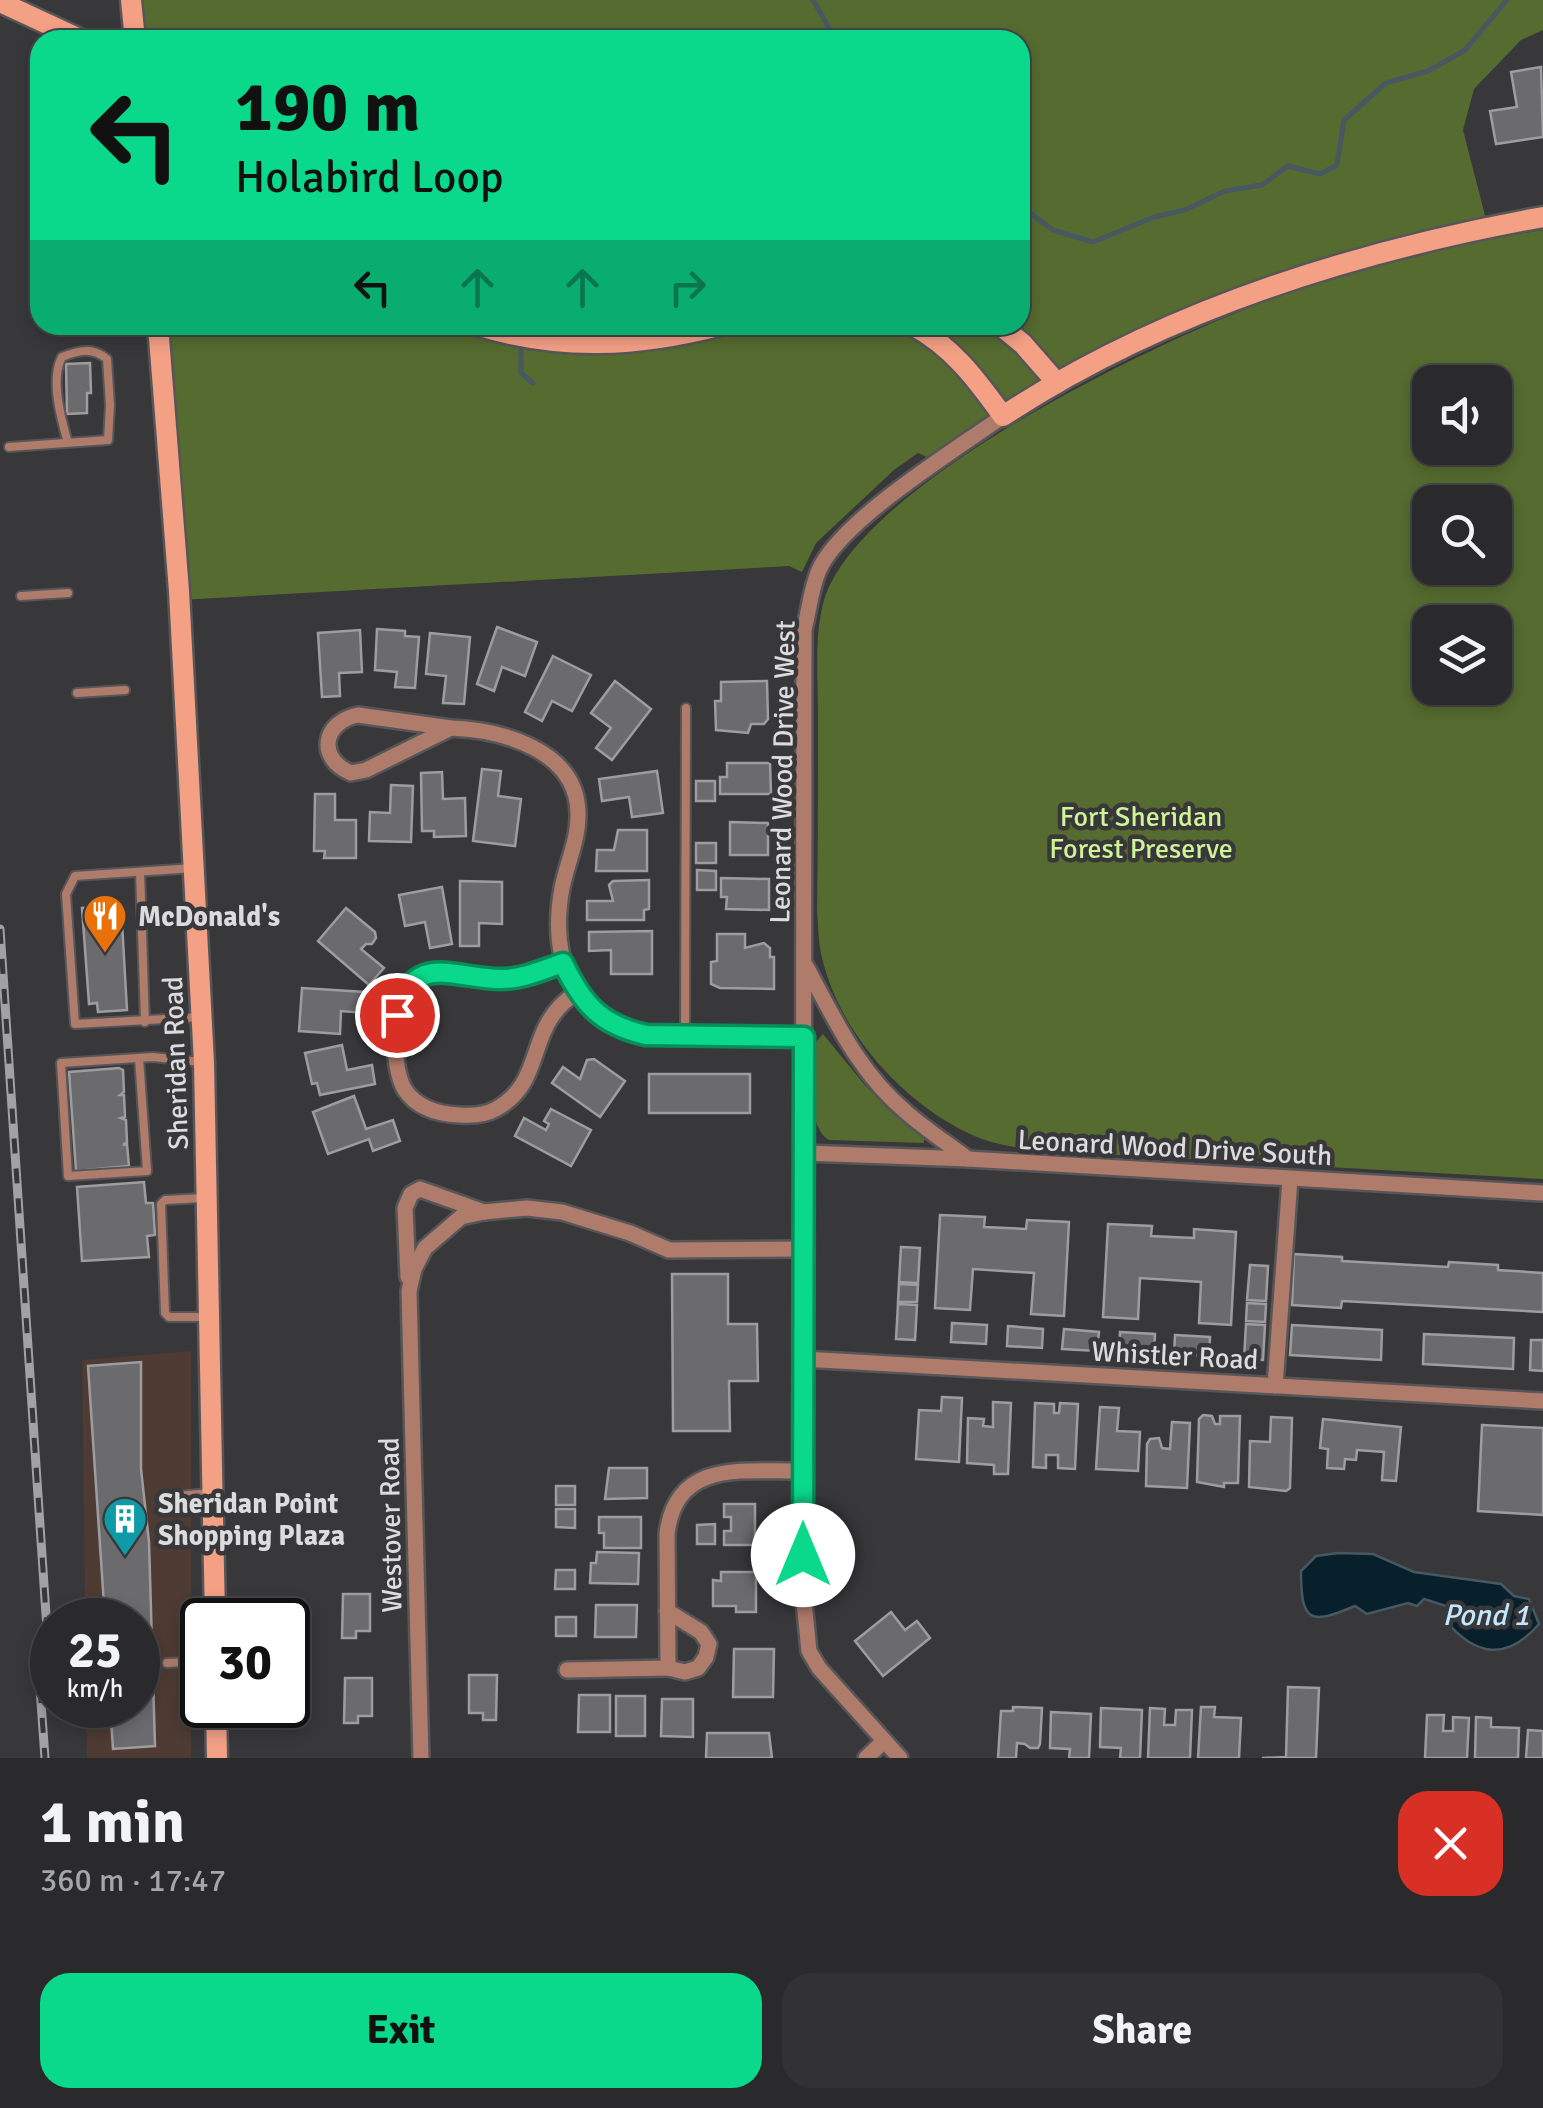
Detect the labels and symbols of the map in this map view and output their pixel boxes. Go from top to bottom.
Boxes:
street label: Leonard Wood Drive West [763,620,803,924]
park label: Fort Sheridan Forest Preserve [1049,800,1233,866]
restaurant icon: McDonald's [82,893,128,954]
place label: McDonald's [138,900,280,934]
pin [355,973,440,1058]
street label: Sheridan Road [156,976,196,1150]
street label: Leonard Wood Drive South [1017,1123,1333,1173]
street label: Whistler Road [1091,1335,1259,1377]
street label: Westover Road [372,1437,410,1613]
place label: Sheridan Point Shopping Plaza [158,1487,345,1553]
building icon: Sheridan Point Shopping Plaza [102,1496,148,1557]
position arrow [751,1503,855,1607]
water label: Pond 1 [1443,1597,1529,1634]
speed limit sign: 30 [180,1598,310,1728]

